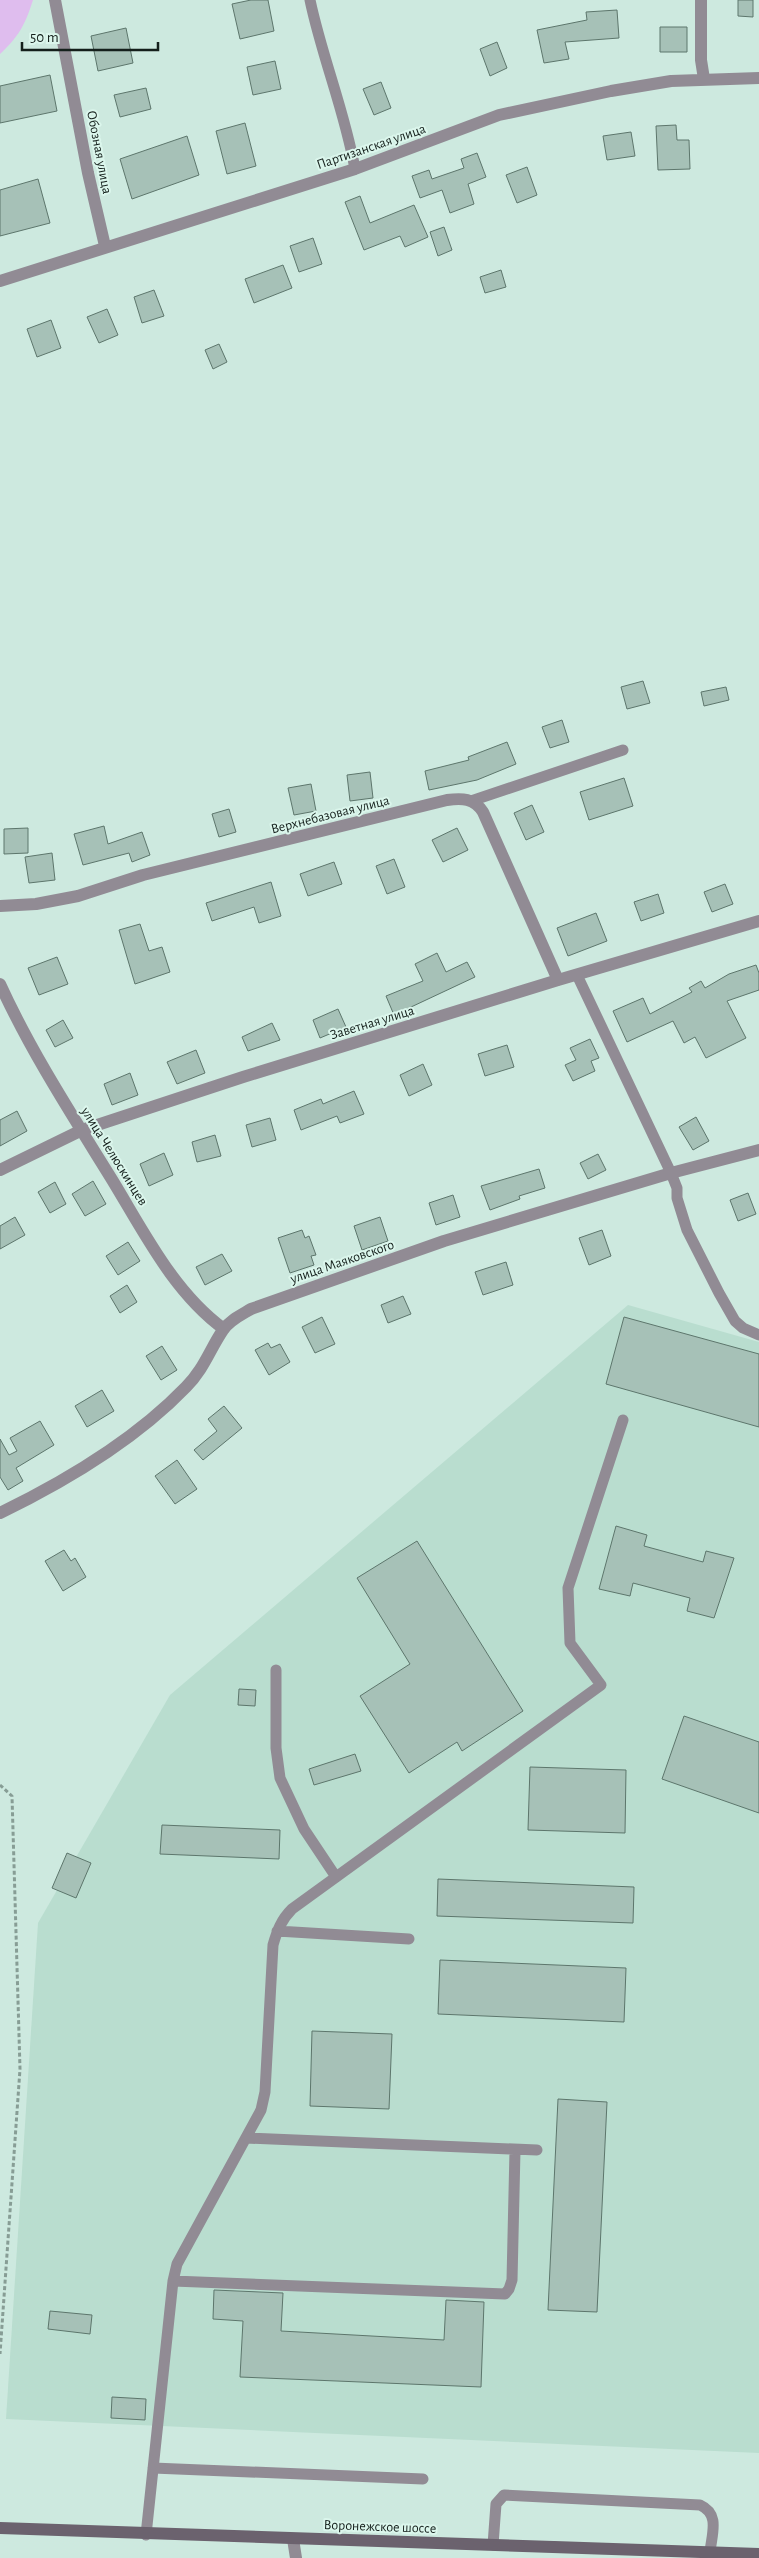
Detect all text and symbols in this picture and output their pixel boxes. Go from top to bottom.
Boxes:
scale bar [22,20,159,52]
text: 50 m [30,30,59,45]
street label: Обозная улица [84,109,114,196]
street label: Партизанская улица [315,122,428,172]
street label: Верхнебазовая улица [269,793,392,836]
street label: Заветная улица [328,1003,417,1042]
street label: улица Челюскинцев [78,1104,150,1208]
street label: улица Маяковского [288,1238,396,1287]
street label: Воронежское шоссе [323,2518,437,2536]

